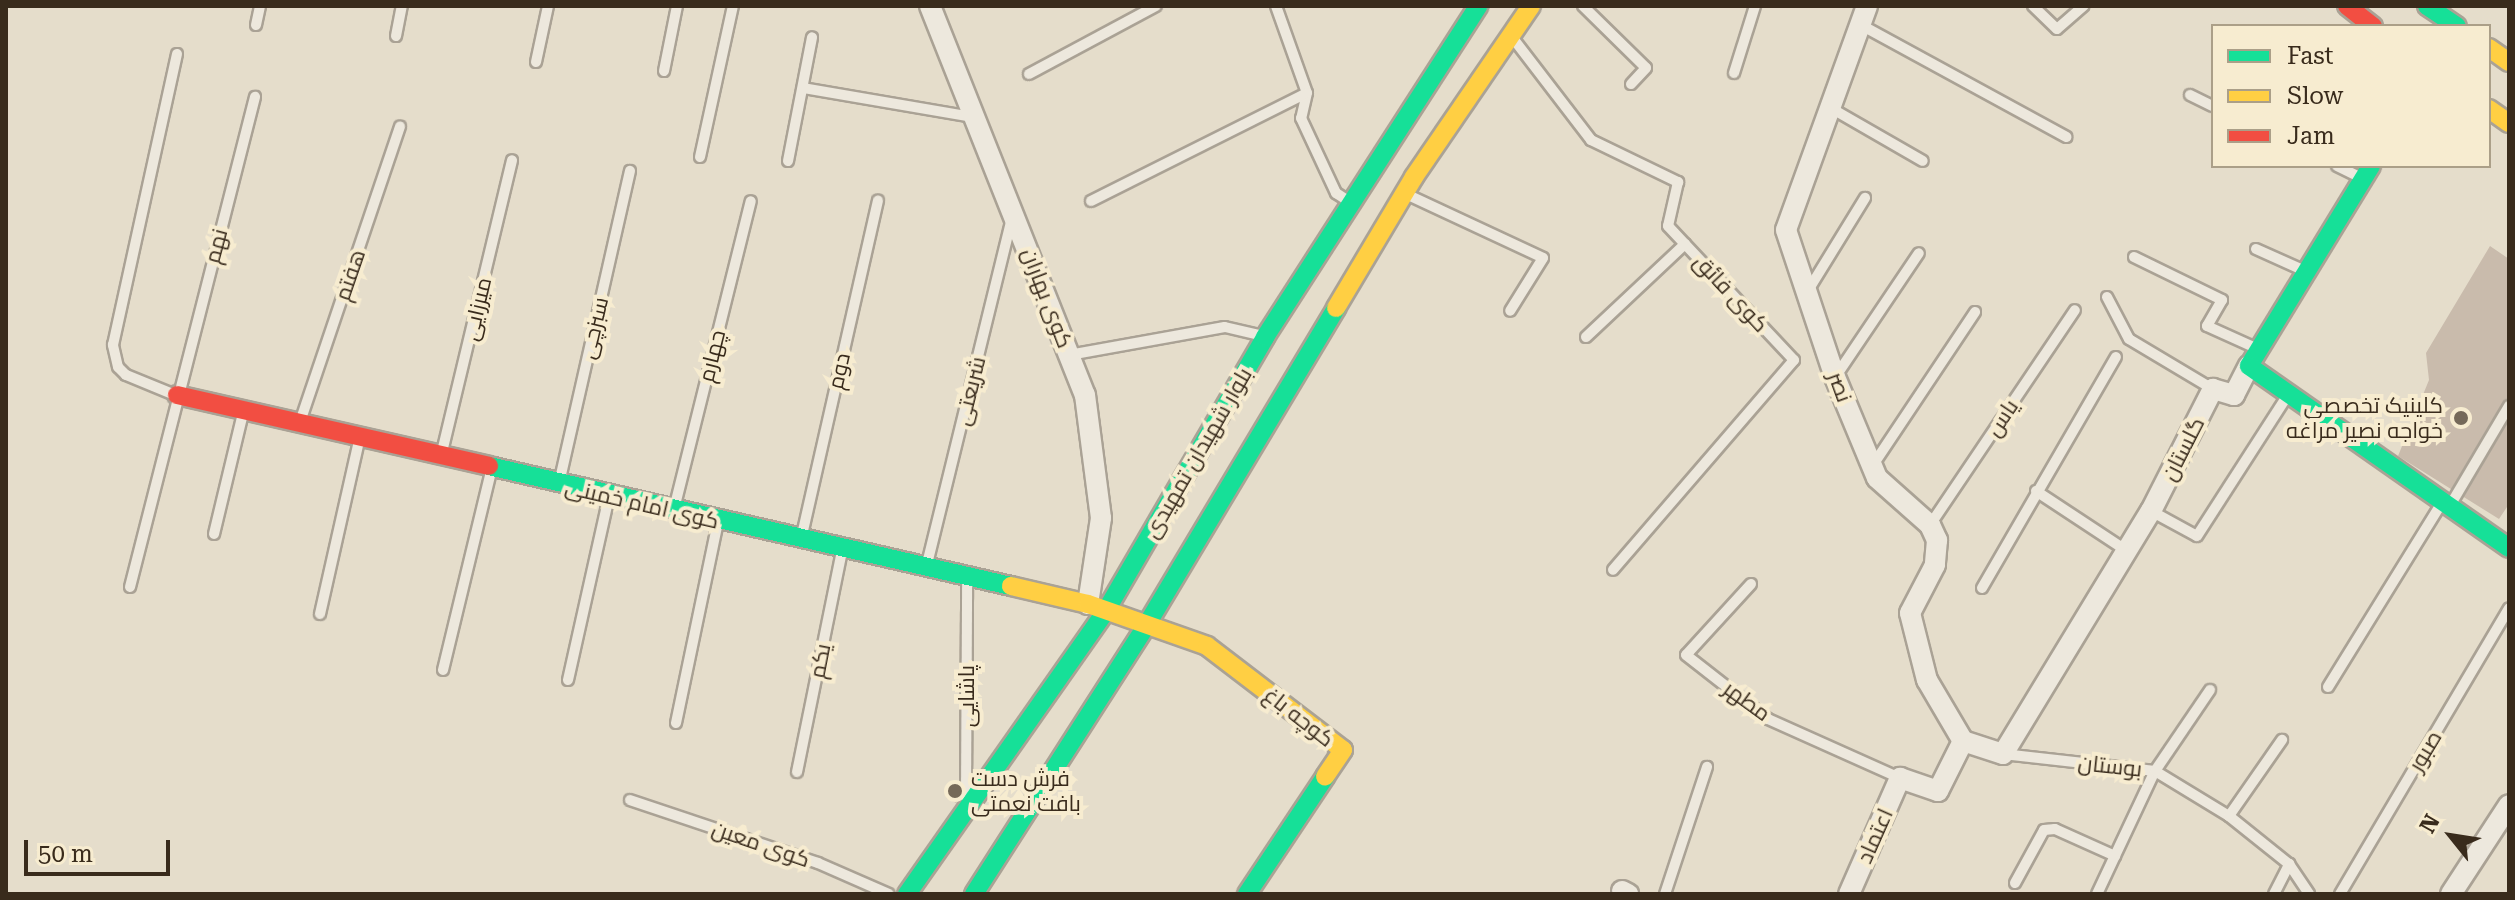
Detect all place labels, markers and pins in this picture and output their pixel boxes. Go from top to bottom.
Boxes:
place label: کلینیک تخصصی خواجه نصیر مراغه [2286,392,2443,444]
marker: کلینیک تخصصی خواجه نصیر مراغه [2450,407,2472,429]
place label: فرش دست بافت نعمتی [971,765,1081,816]
marker: فرش دست بافت نعمتی [946,782,964,800]

